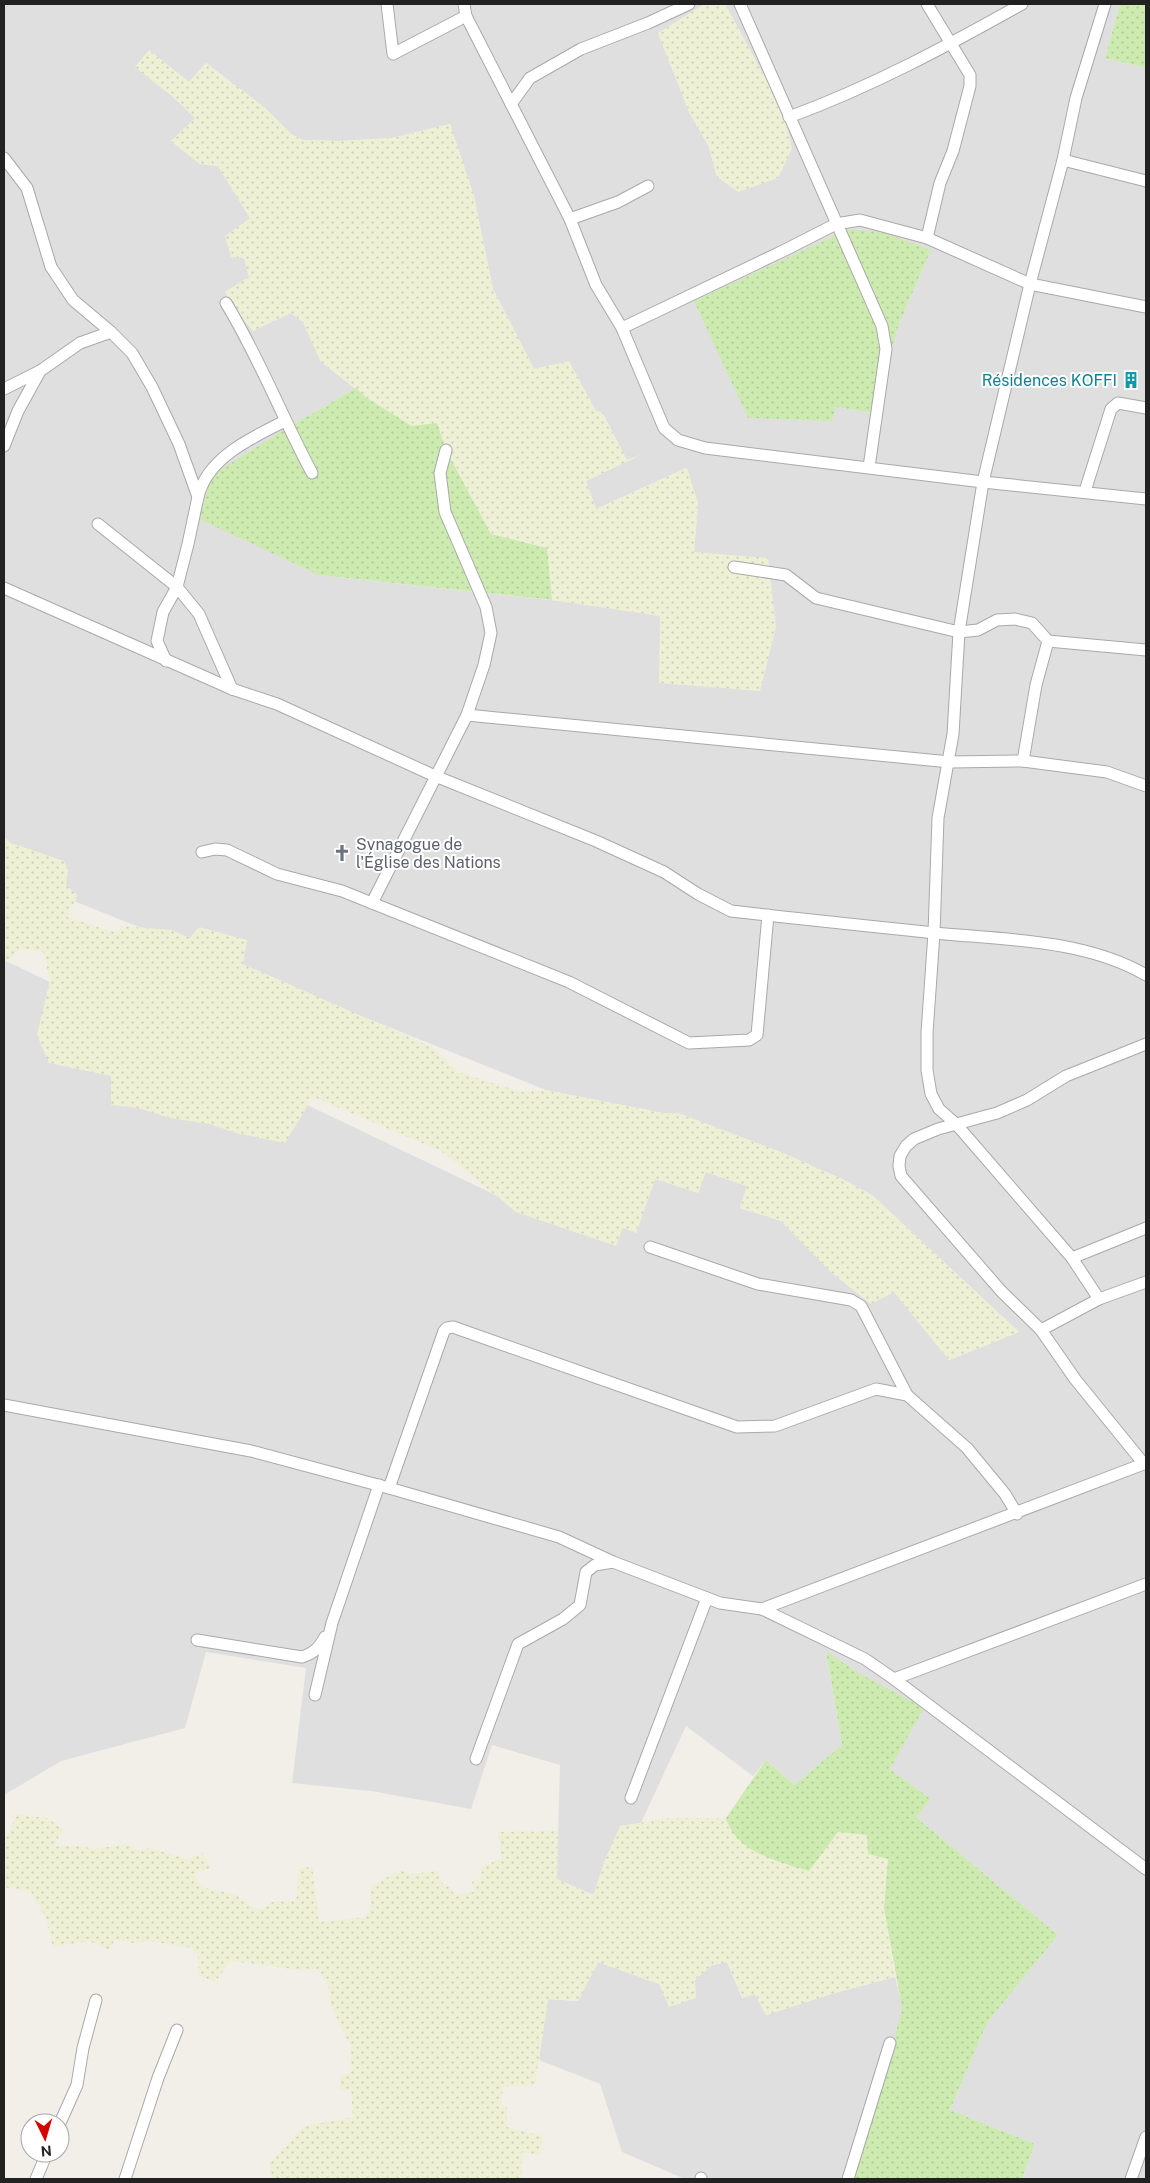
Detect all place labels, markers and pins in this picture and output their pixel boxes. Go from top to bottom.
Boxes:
building icon: Résidences KOFFI [1121,370,1141,390]
place label: Résidences KOFFI [982,371,1117,390]
place label: Synagogue de l'Église des Nations [356,835,501,872]
church icon: Synagogue de l'Église des Nations [332,843,352,863]

